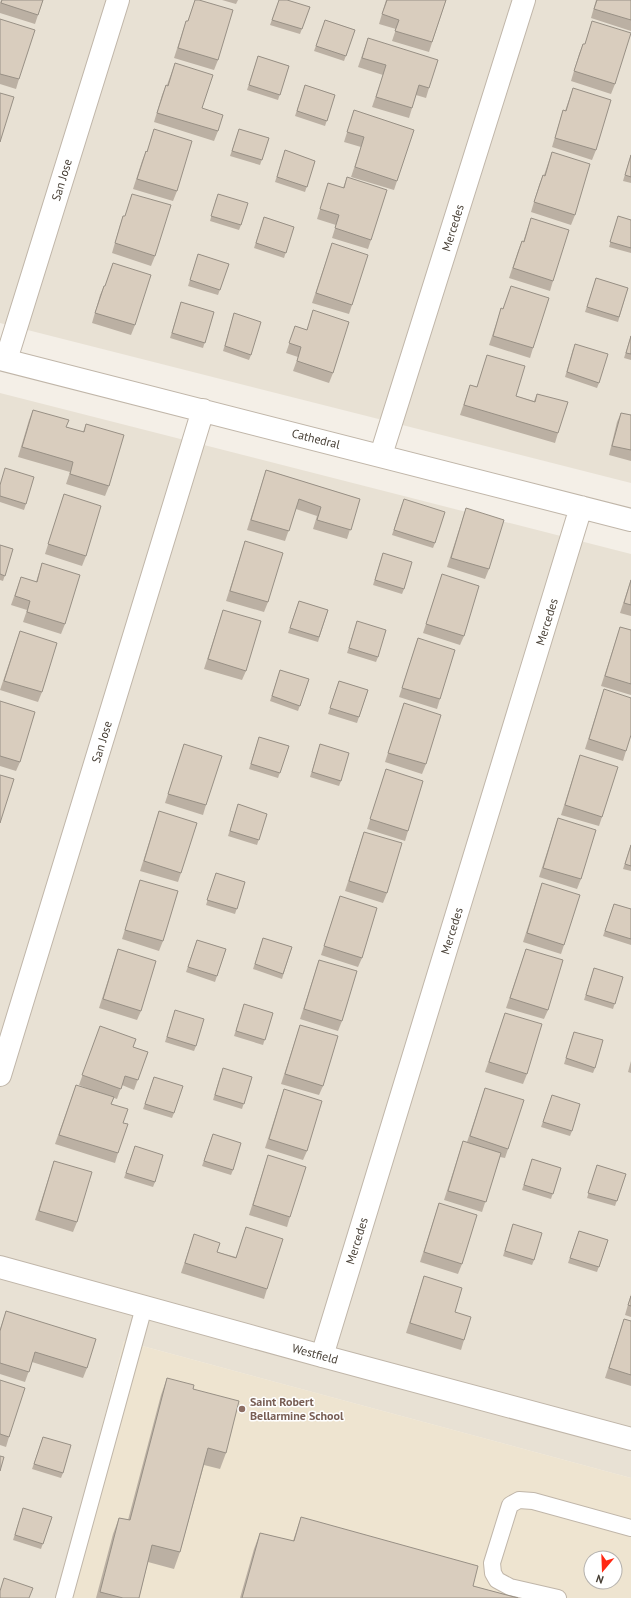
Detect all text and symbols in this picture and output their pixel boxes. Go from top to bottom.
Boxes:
street label: San Jose [48,157,75,203]
street label: Mercedes [438,202,467,253]
street label: Cathedral [290,425,342,452]
street label: Mercedes [532,596,561,647]
street label: San Jose [88,719,115,765]
street label: Mercedes [437,905,466,956]
street label: Mercedes [342,1215,371,1266]
street label: Westfield [290,1340,340,1367]
place label: Saint Robert Bellarmine School [250,1394,344,1423]
marker: Saint Robert Bellarmine School [237,1404,247,1414]
north arrow [583,1550,623,1590]
text: N [594,1572,605,1587]

